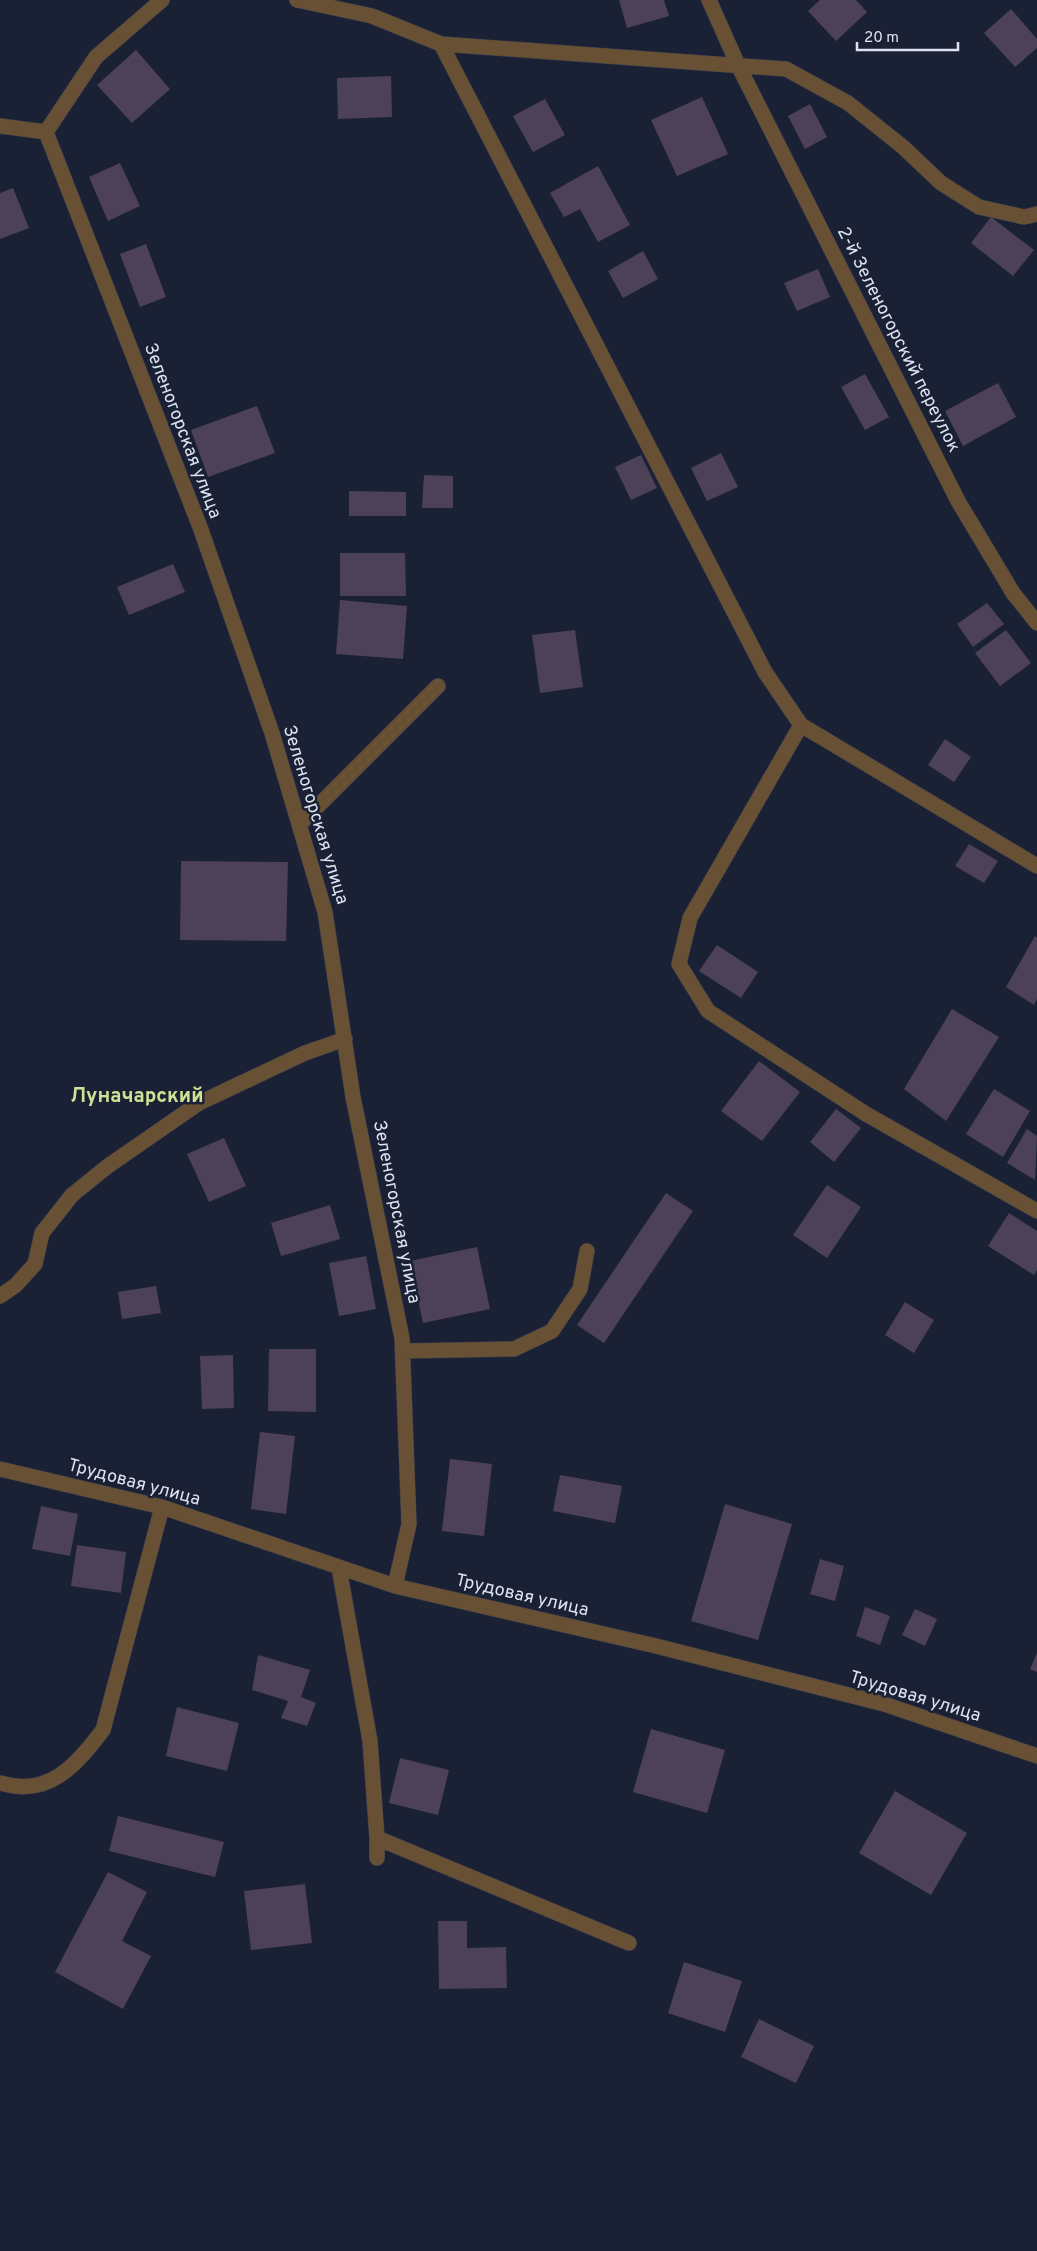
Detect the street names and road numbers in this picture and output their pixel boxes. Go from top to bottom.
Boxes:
street label: 2-й Зеленогорский переулок [831,223,965,457]
street label: Зеленогорская улица [138,340,226,522]
street label: Зеленогорская улица [277,723,353,907]
street label: Зеленогорская улица [367,1118,425,1306]
street label: Трудовая улица [65,1454,203,1512]
street label: Трудовая улица [453,1569,591,1623]
street label: Трудовая улица [847,1666,983,1728]

